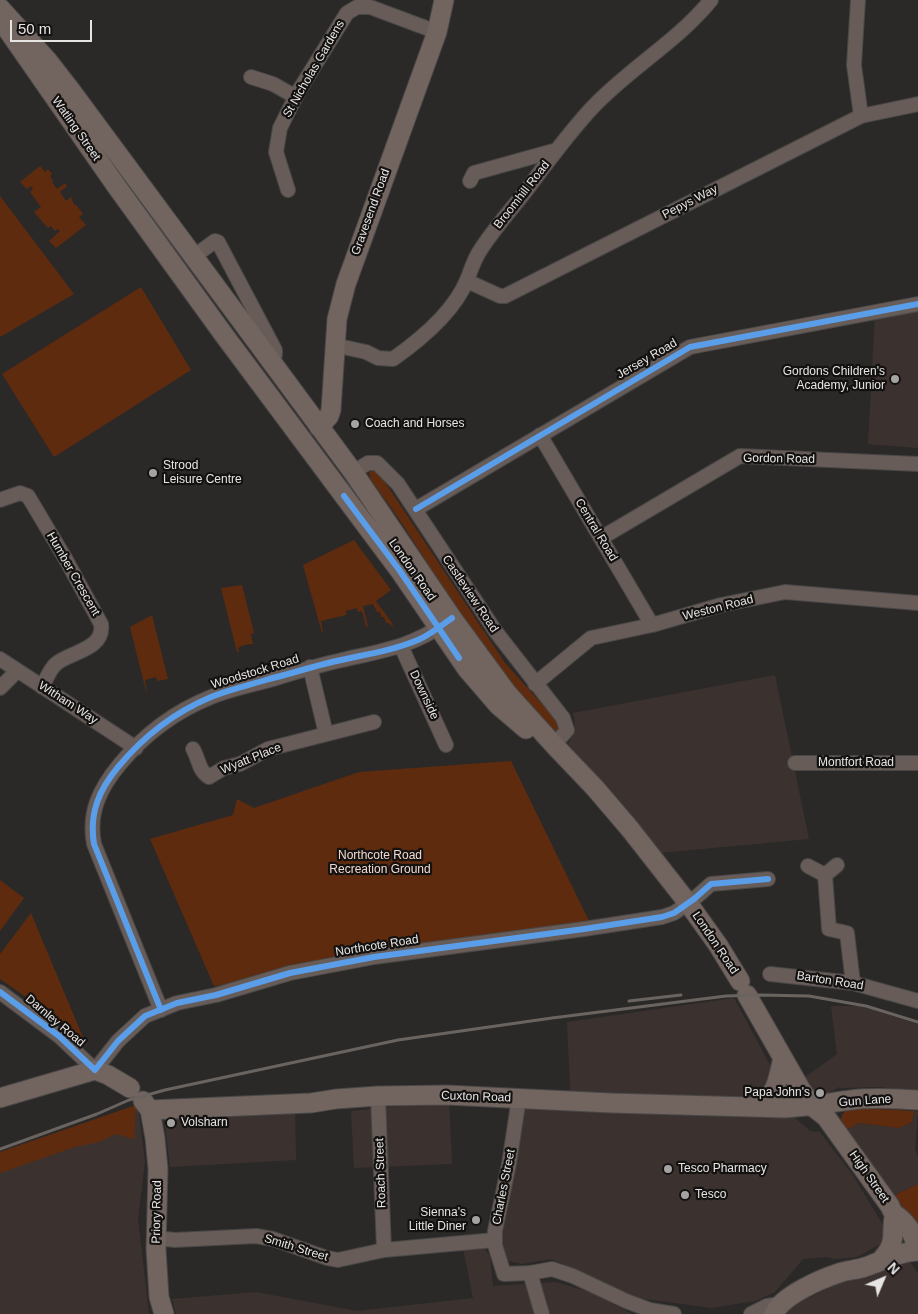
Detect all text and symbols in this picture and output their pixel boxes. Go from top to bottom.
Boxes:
scale bar [12,10,95,42]
street label: St Nicholas Gardens [280,18,348,120]
text: 50 m [18,20,51,37]
street label: Watling Street [49,94,103,164]
street label: Broomhill Road [491,158,553,232]
street label: Gravesend Road [349,167,393,257]
street label: Pepys Way [660,182,720,222]
street label: Jersey Road [614,336,680,382]
place label: Gordons Children's Academy, Junior [783,365,885,393]
marker: Gordons Children's Academy, Junior [889,373,901,385]
place label: Coach and Horses [365,417,464,431]
marker: Coach and Horses [349,418,361,430]
street label: Gordon Road [743,451,815,467]
place label: Strood Leisure Centre [163,459,242,487]
marker: Strood Leisure Centre [147,467,159,479]
street label: Central Road [572,496,620,564]
street label: Humber Crescent [43,530,103,618]
street label: London Road [385,536,439,604]
street label: Castleview Road [439,553,501,635]
street label: Weston Road [681,592,755,624]
street label: Woodstock Road [209,652,301,692]
street label: Downside [406,668,442,722]
street label: Witham Way [36,679,100,727]
street label: Wyatt Place [219,740,283,778]
street label: Montfort Road [818,756,894,770]
park label: Northcote Road Recreation Ground [329,849,431,877]
street label: London Road [689,909,741,977]
street label: Northcote Road [334,932,420,960]
street label: Barton Road [796,969,864,993]
street label: Darnley Road [22,992,88,1050]
place label: Papa John's [744,1086,810,1100]
marker: Papa John's [814,1087,826,1099]
street label: Cuxton Road [441,1089,511,1105]
street label: Gun Lane [838,1092,892,1110]
place label: Volsharn [181,1116,228,1130]
marker: Volsharn [165,1117,177,1129]
street label: Roach Street [373,1138,389,1208]
street label: Charles Street [490,1148,518,1226]
street label: High Street [846,1148,892,1206]
place label: Tesco Pharmacy [678,1162,767,1176]
marker: Tesco Pharmacy [662,1163,674,1175]
street label: Priory Road [149,1180,165,1244]
place label: Tesco [695,1188,726,1202]
marker: Tesco [679,1189,691,1201]
place label: Sienna's Little Diner [409,1206,466,1234]
marker: Sienna's Little Diner [470,1214,482,1226]
street label: Smith Street [262,1231,330,1265]
north arrow [858,1254,908,1304]
text: N [884,1259,903,1278]

